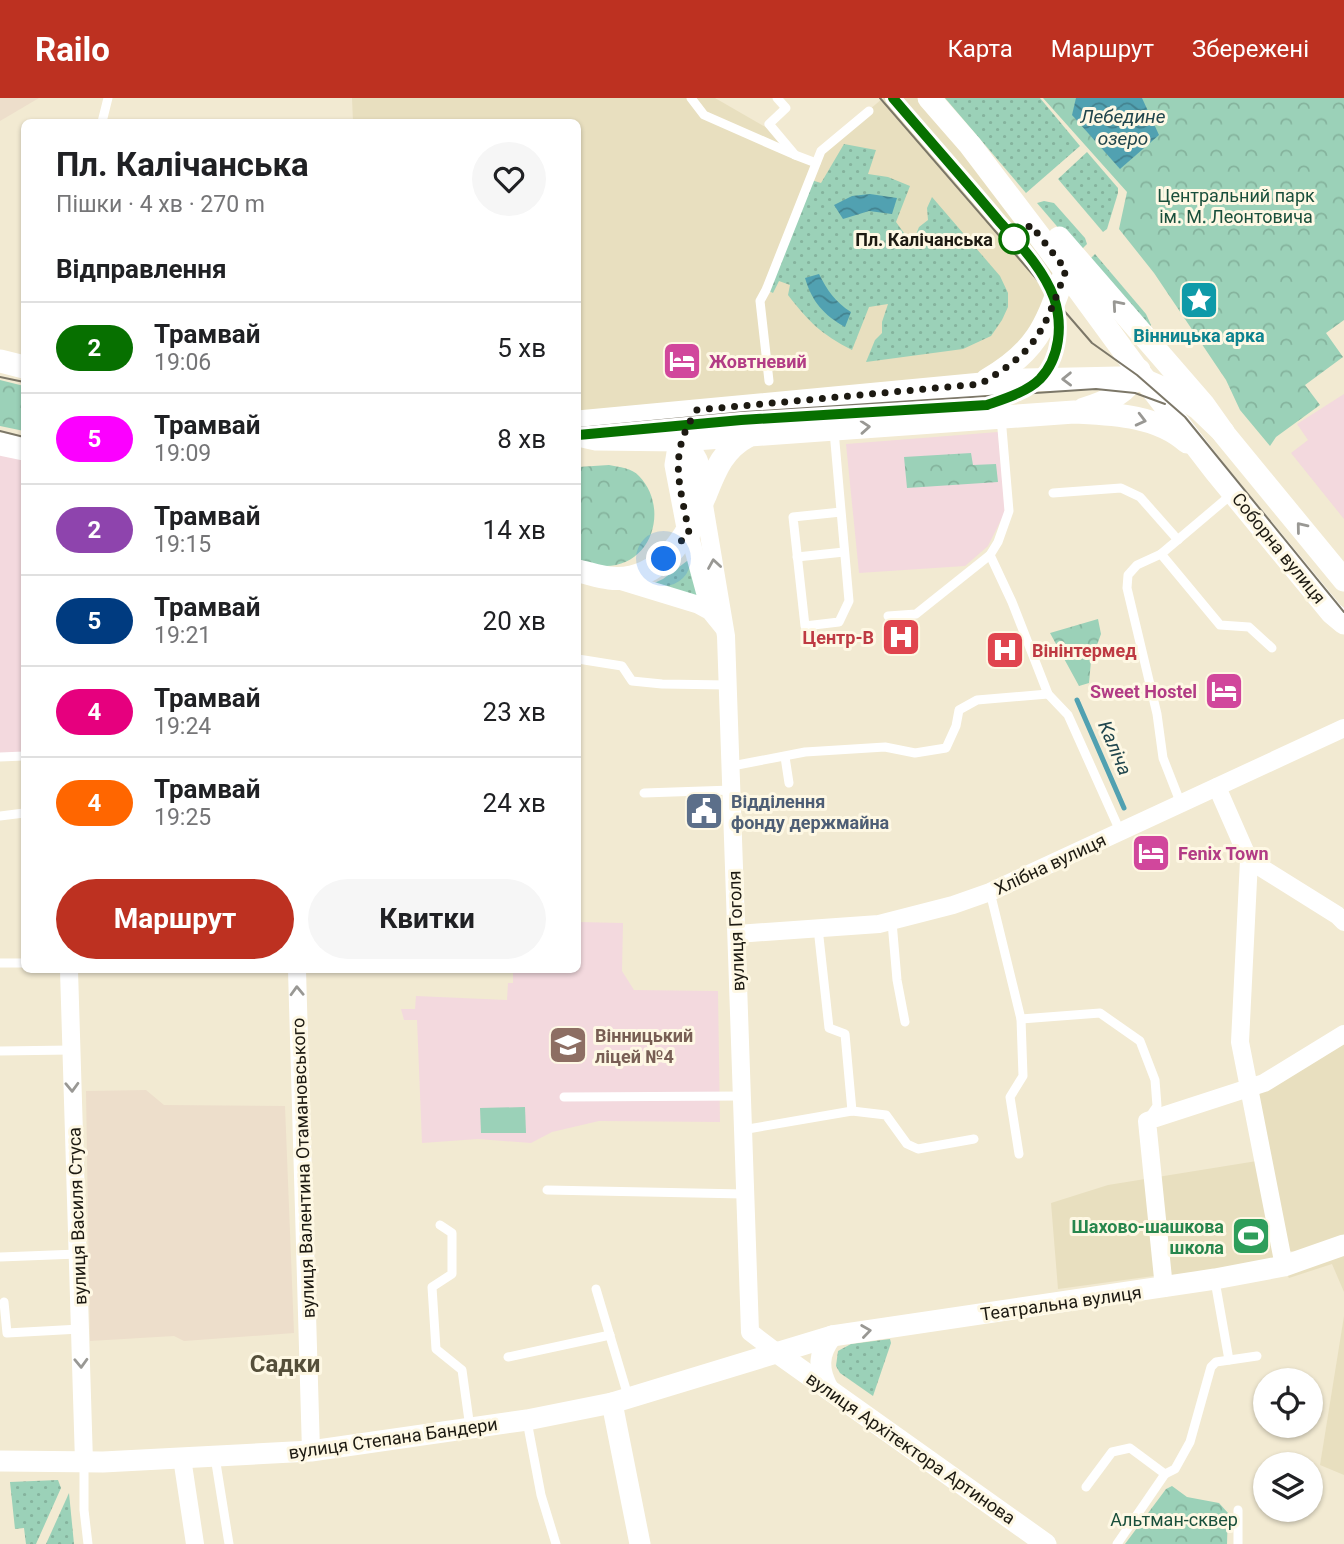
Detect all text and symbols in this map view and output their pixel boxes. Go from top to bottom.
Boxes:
text: Railo [35,30,110,69]
text: Карта [947,35,1013,63]
text: Маршрут [1051,35,1154,63]
text: Збережені [1192,35,1309,63]
water label: Лебедине озеро [1080,105,1166,150]
button: heart [472,142,546,216]
text: Пл. Калічанська [56,145,309,184]
park label: Центральний парк ім. М. Леонтовича [1157,185,1315,227]
text: Пішки · 4 хв · 270 m [56,191,265,218]
marker: Пл. Калічанська [999,224,1029,254]
place label: Пл. Калічанська [855,229,993,250]
text: Відправлення [56,254,226,284]
place icon: Вінницька арка [1178,279,1220,321]
one-way arrow [1113,300,1125,313]
text: Трамвай [154,319,261,349]
place label: Вінницька арка [1133,325,1265,346]
text: 5 хв [497,333,546,363]
text: 2 [88,334,101,362]
hotel icon: Жовтневий [661,340,703,382]
text: 19:06 [154,349,211,376]
place label: Жовтневий [709,351,807,372]
one-way arrow [1061,372,1072,387]
text: Трамвай [154,410,261,440]
one-way arrow [1135,412,1147,426]
one-way arrow [859,420,870,435]
text: 8 хв [497,424,546,454]
text: 5 [88,425,101,453]
text: 19:09 [154,440,211,467]
street label: Соборна вулиця [1228,488,1330,608]
text: Трамвай [154,501,261,531]
text: 14 хв [483,515,546,545]
text: 2 [88,516,101,544]
one-way arrow [1297,523,1309,536]
text: 19:15 [154,531,211,558]
your location [646,541,681,576]
one-way arrow [707,558,722,570]
text: Трамвай [154,592,261,622]
text: 20 хв [483,606,546,636]
text: 5 [88,607,101,635]
hospital icon: Центр-В [880,616,922,658]
text: 19:21 [154,622,211,649]
place label: Центр-В [803,627,874,648]
hospital icon: Вінінтермед [984,629,1026,671]
place label: Вінінтермед [1032,640,1137,661]
hotel icon: Sweet Hostel [1203,670,1245,712]
place label: Sweet Hostel [1090,681,1197,702]
text: Трамвай [154,683,261,713]
text: 23 хв [483,697,546,727]
text: 4 [88,698,101,726]
text: 19:24 [154,713,211,740]
water label: Каліча [1093,717,1137,779]
text: Трамвай [154,774,261,804]
text: 24 хв [483,788,546,818]
text: 4 [88,789,101,817]
public building icon: Відділення фонду держмайна [683,790,725,832]
place label: Відділення фонду держмайна [731,791,890,833]
text: 19:25 [154,804,211,831]
street label: Хлібна вулиця [991,829,1109,899]
hotel icon: Fenix Town [1130,832,1172,874]
place label: Fenix Town [1178,843,1269,864]
street label: вулиця Гоголя [723,870,749,992]
button: Маршрут [56,879,294,959]
button: Квитки [308,879,546,959]
one-way arrow [290,985,305,996]
street label: вулиця Валентина Отамановського [287,1017,319,1319]
school or university icon: Вінницький ліцей №4 [547,1024,589,1066]
place label: Вінницький ліцей №4 [595,1025,693,1067]
one-way arrow [65,1081,80,1092]
street label: вулиця Василя Стуса [63,1127,91,1305]
sports icon: Шахово-шашкова школа [1230,1215,1272,1257]
place label: Шахово-шашкова школа [1072,1216,1224,1258]
street label: Театральна вулиця [979,1281,1143,1325]
one-way arrow [860,1324,872,1339]
district label: Садки [250,1350,320,1378]
one-way arrow [74,1358,89,1369]
street label: вулиця Архітектора Артинова [802,1368,1020,1528]
map controls [1253,1368,1323,1522]
button: locate [1253,1368,1323,1438]
street label: вулиця Степана Бандери [287,1413,499,1463]
button: layers [1253,1452,1323,1522]
park label: Альтман-сквер [1110,1509,1238,1530]

